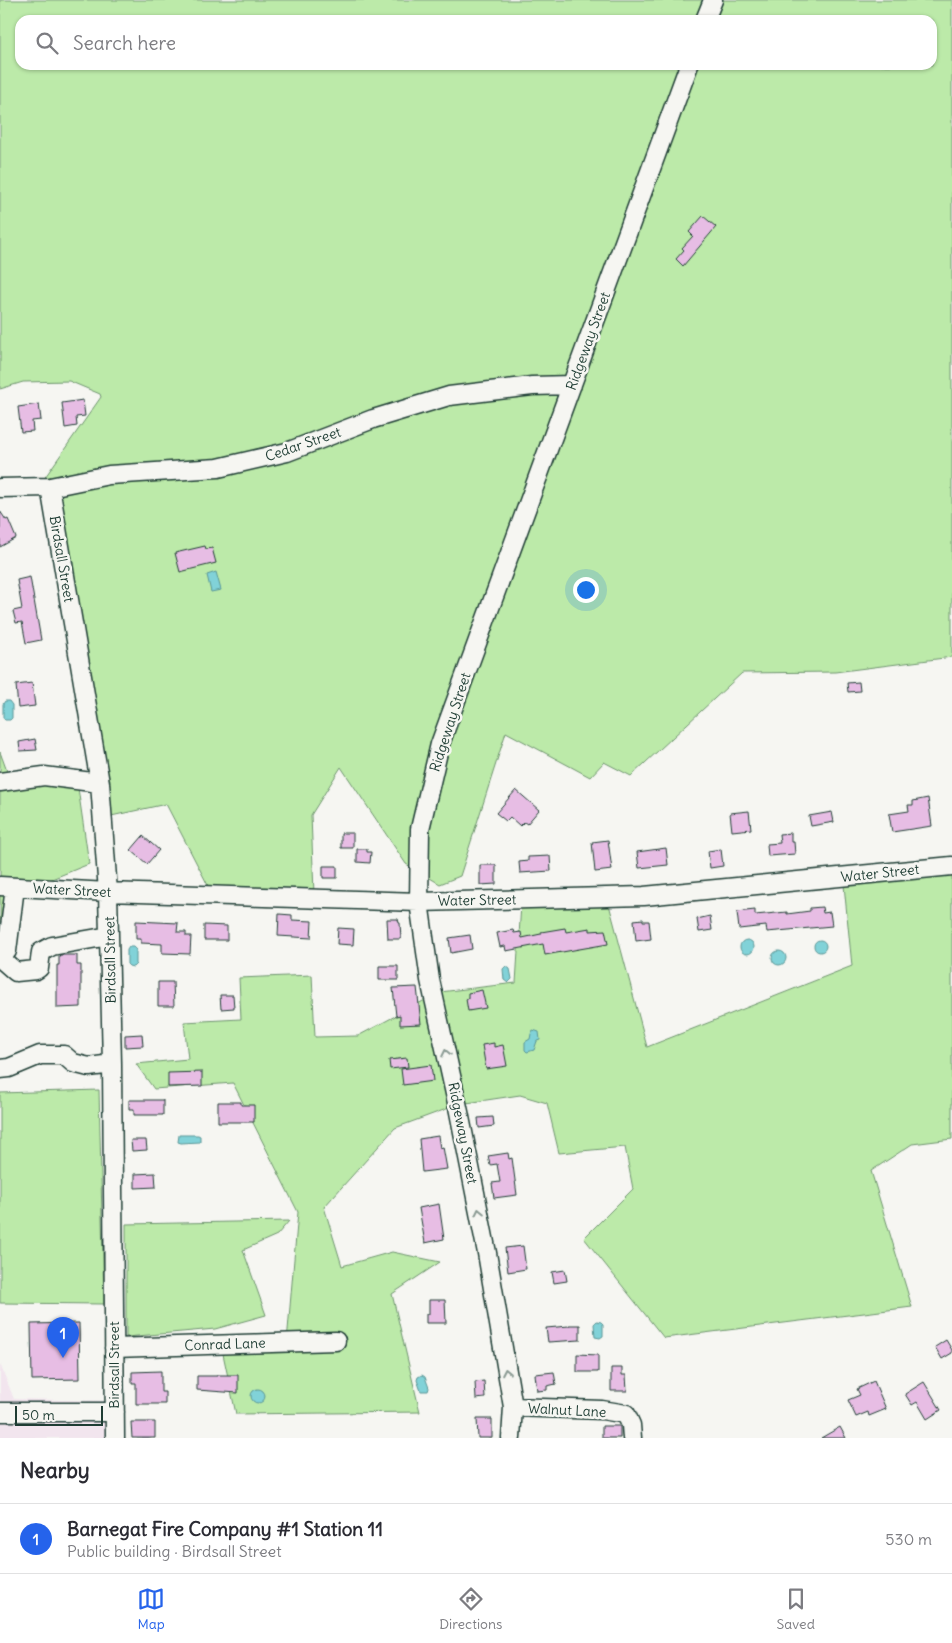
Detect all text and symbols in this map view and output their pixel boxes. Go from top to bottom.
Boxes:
search box [15,15,937,70]
icon: search [33,29,61,57]
text: Search here [73,31,176,55]
street label: Ridgeway Street [562,289,614,393]
street label: Cedar Street [263,423,344,465]
street label: Birdsall Street [46,514,79,604]
your location [573,577,599,603]
street label: Ridgeway Street [425,670,475,774]
street label: Water Street [840,860,920,886]
street label: Water Street [32,879,112,901]
street label: Water Street [437,890,517,910]
street label: Birdsall Street [100,916,120,1004]
one-way arrow [442,1049,452,1058]
street label: Ridgeway Street [444,1081,482,1186]
one-way arrow [474,1208,484,1217]
pin: 1 [47,1317,79,1358]
street label: Birdsall Street [105,1321,123,1409]
street label: Conrad Lane [184,1334,266,1354]
one-way arrow [502,1368,512,1377]
street label: Walnut Lane [527,1399,607,1421]
scale bar [15,1403,102,1426]
text: 50 m [22,1406,55,1424]
text: Nearby [20,1457,90,1484]
text: Barnegat Fire Company #1 Station 11 [67,1517,383,1541]
text: 1 [33,1529,39,1549]
text: 530 m [885,1529,932,1549]
text: Public building · Birdsall Street [67,1541,282,1561]
tab: Map [137,1585,165,1633]
tab: Directions [439,1585,502,1633]
tab: Saved [777,1585,815,1633]

